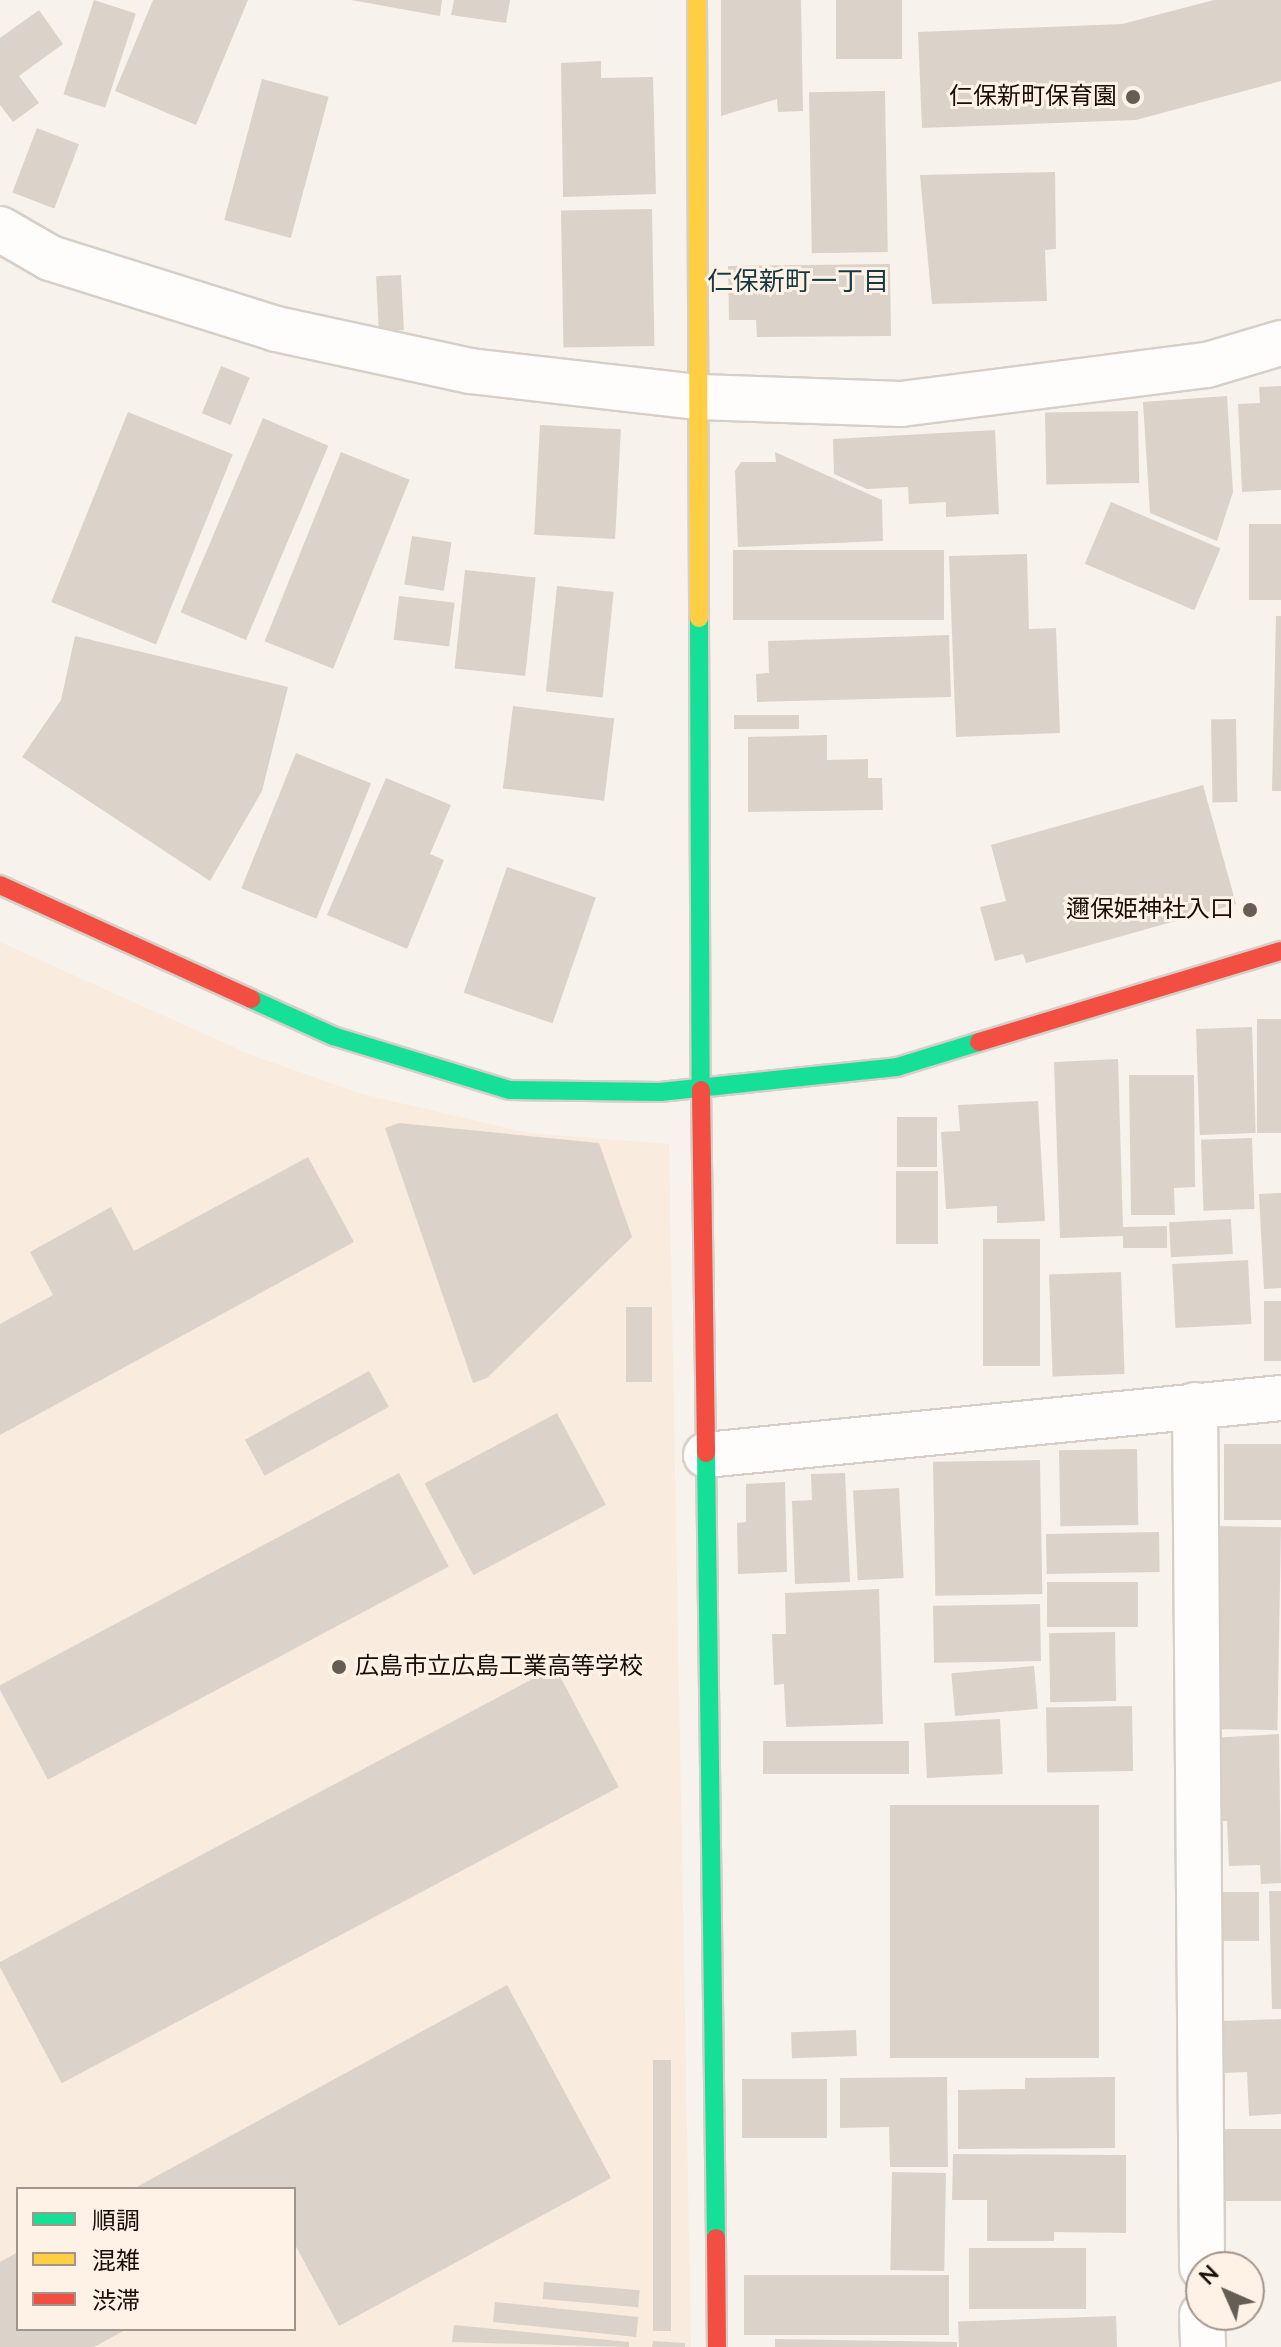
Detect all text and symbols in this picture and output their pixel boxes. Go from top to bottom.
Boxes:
place label: 仁保新町保育園 [949,83,1117,111]
marker: 仁保新町保育園 [1124,88,1142,106]
district label: 仁保新町一丁目 [707,266,889,298]
place label: 邇保姫神社入口 [1066,896,1234,924]
marker: 邇保姫神社入口 [1241,901,1259,919]
place label: 広島市立広島工業高等学校 [355,1653,643,1681]
marker: 広島市立広島工業高等学校 [330,1658,348,1676]
legend [16,2187,296,2331]
text: 順調 [92,2205,140,2237]
text: 混雑 [92,2245,140,2277]
north arrow [1185,2251,1265,2331]
text: N [1193,2259,1226,2292]
text: 渋滞 [92,2285,140,2317]

